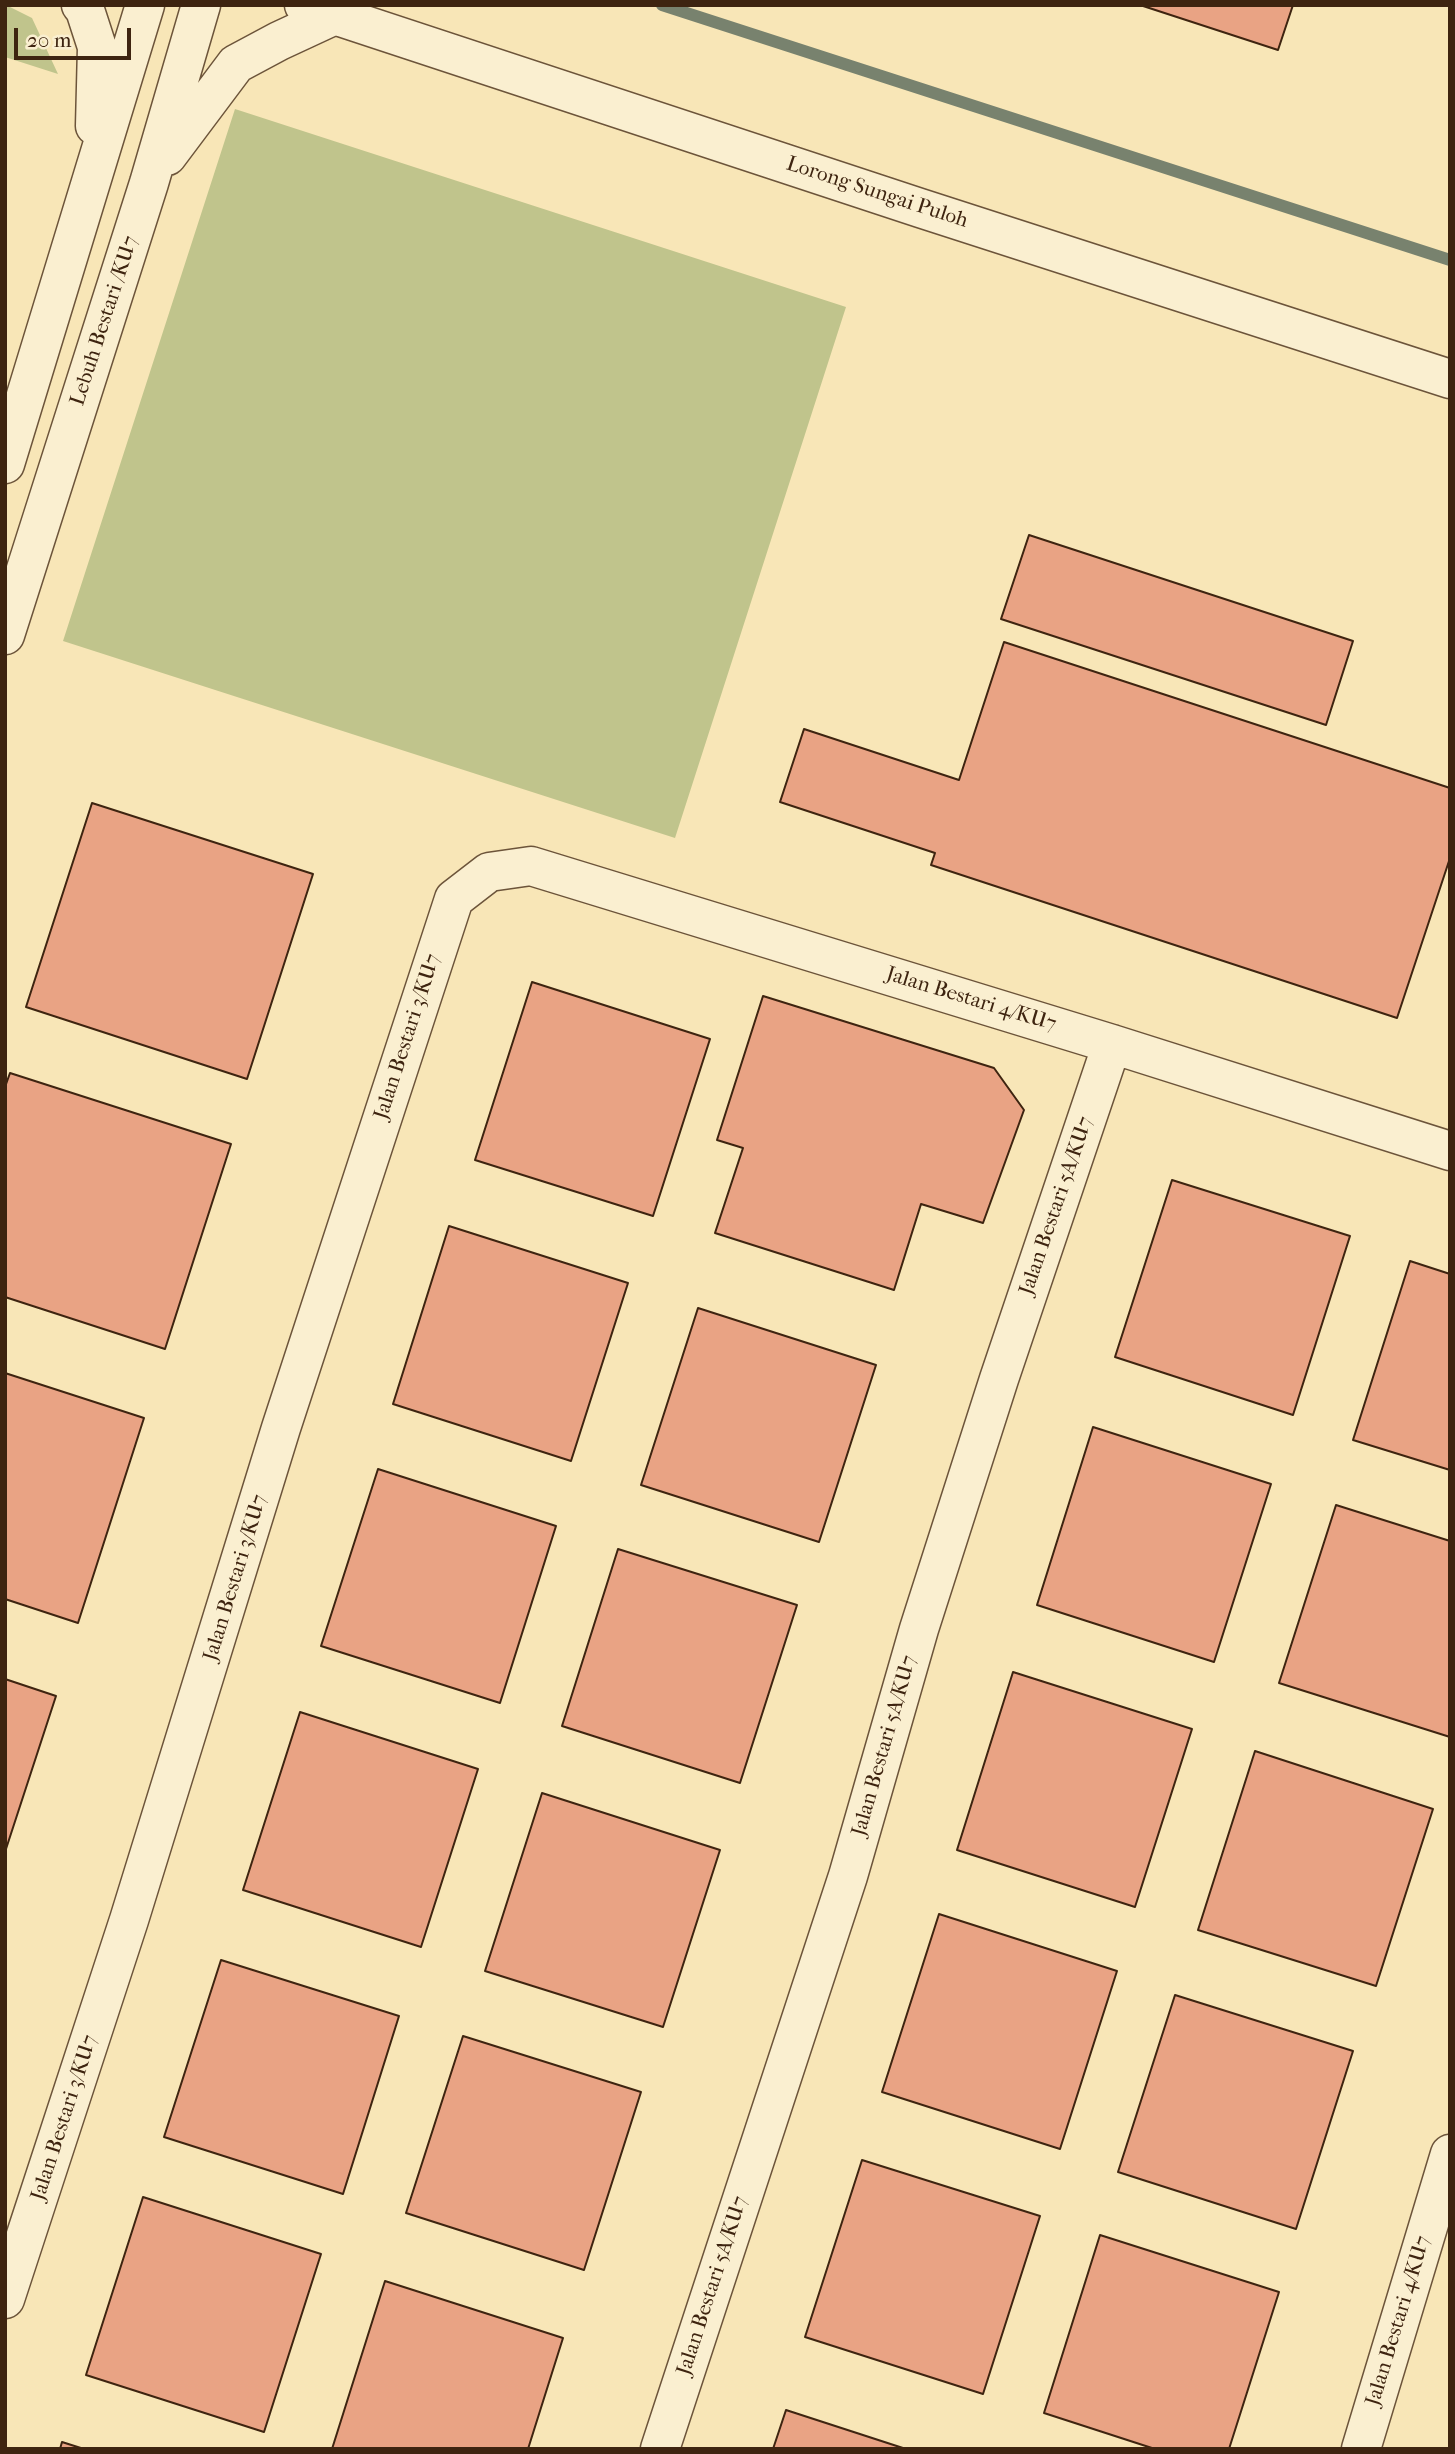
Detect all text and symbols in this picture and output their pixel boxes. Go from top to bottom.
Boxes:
scale bar [18,14,135,58]
text: 20 m [27,28,71,52]
street label: Lorong Sungai Puloh [783,152,971,234]
street label: Lebuh Bestari /KU7 [66,233,144,409]
street label: Jalan Bestari 3/KU7 [369,951,447,1123]
street label: Jalan Bestari 4/KU7 [883,962,1059,1038]
street label: Jalan Bestari 5A/KU7 [1015,1113,1099,1299]
street label: Jalan Bestari 3/KU7 [199,1492,273,1664]
street label: Jalan Bestari 5A/KU7 [847,1653,923,1839]
street label: Jalan Bestari 3/KU7 [26,2032,104,2204]
street label: Jalan Bestari 5A/KU7 [672,2193,754,2379]
street label: Jalan Bestari 4/KU7 [1361,2233,1437,2409]

